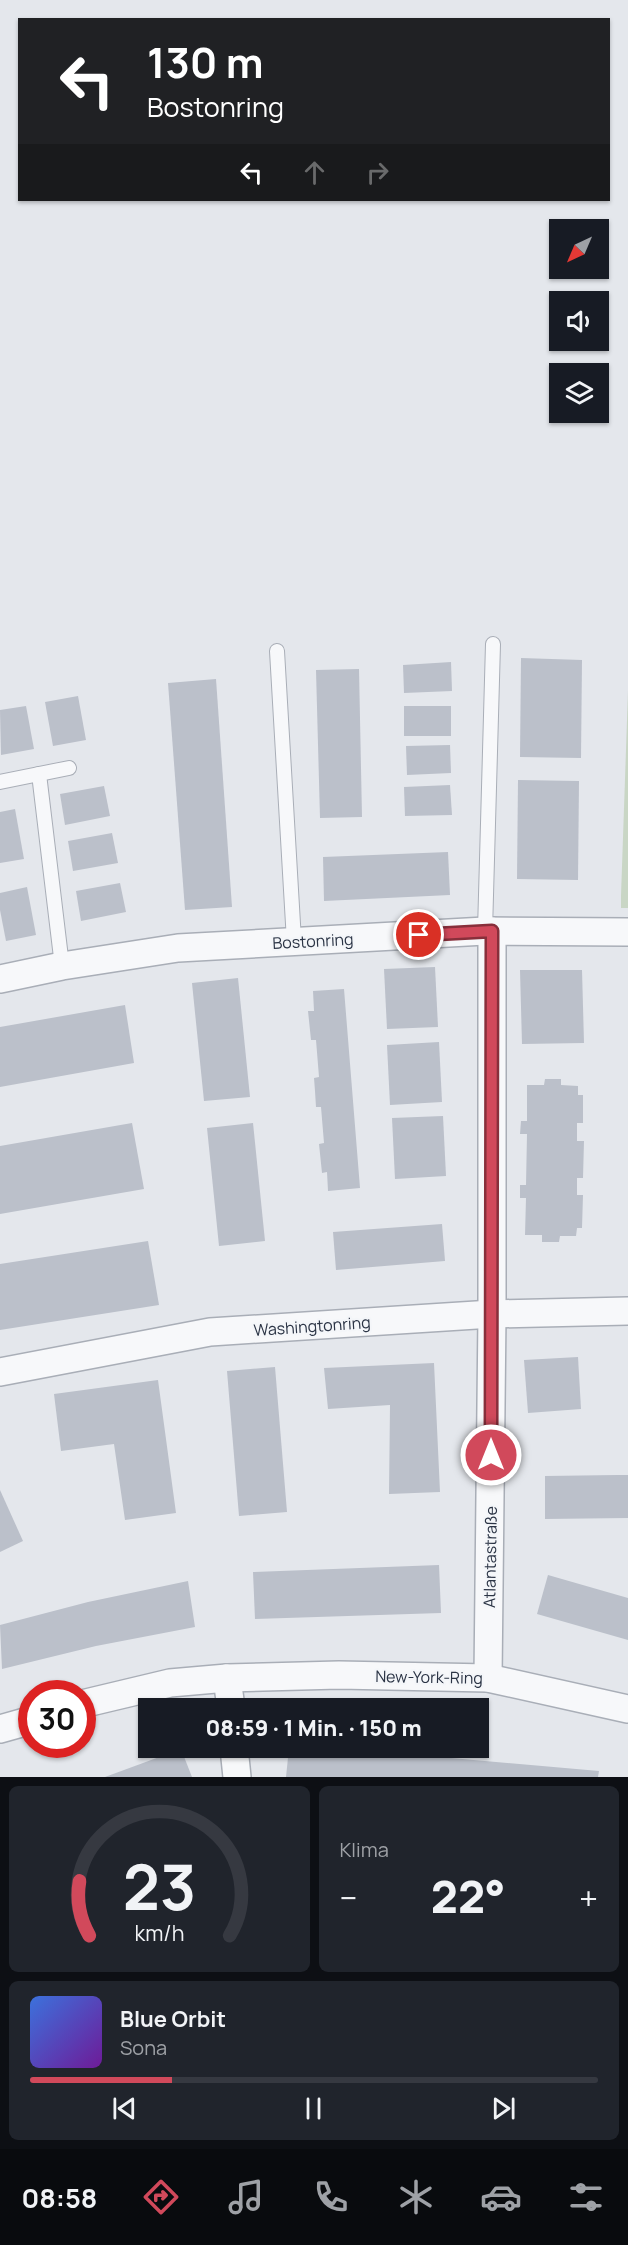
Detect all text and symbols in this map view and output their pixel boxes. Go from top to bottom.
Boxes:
text: 130 m [147,33,264,91]
icon: left [48,42,126,120]
text: Bostonring [147,88,284,125]
icon: left [235,156,268,189]
icon: ahead [298,156,331,189]
icon: right [361,156,394,189]
north arrow [549,219,609,279]
map controls [549,219,609,423]
button: sound [549,291,609,351]
button: layers [549,363,609,423]
pin [393,909,444,960]
icon: arrive [402,918,435,951]
street label: Bostonring [272,928,354,954]
street label: Washingtonring [253,1311,371,1341]
position arrow [459,1423,523,1487]
street label: Atlantastraße [478,1506,502,1608]
street label: New-York-Ring [375,1665,483,1689]
speed limit sign: 30 [18,1680,96,1758]
text: 08:59 · 1 Min. · 150 m [205,1713,422,1743]
text: Klima [340,1836,389,1863]
text: 23 [123,1843,196,1929]
text: 22° [431,1865,505,1927]
text: − [340,1875,357,1920]
text: + [579,1875,598,1920]
text: km/h [134,1918,184,1947]
text: Blue Orbit [120,2004,226,2034]
text: Sona [120,2034,167,2061]
icon: previous [108,2092,141,2125]
icon: pause [297,2092,330,2125]
icon: next [487,2092,520,2125]
icon: directions [140,2176,182,2218]
icon: music [225,2176,267,2218]
icon: phone [310,2176,352,2218]
icon: climate [395,2176,437,2218]
icon: car [480,2176,522,2218]
icon: filters [565,2176,607,2218]
text: 08:58 [21,2179,97,2216]

